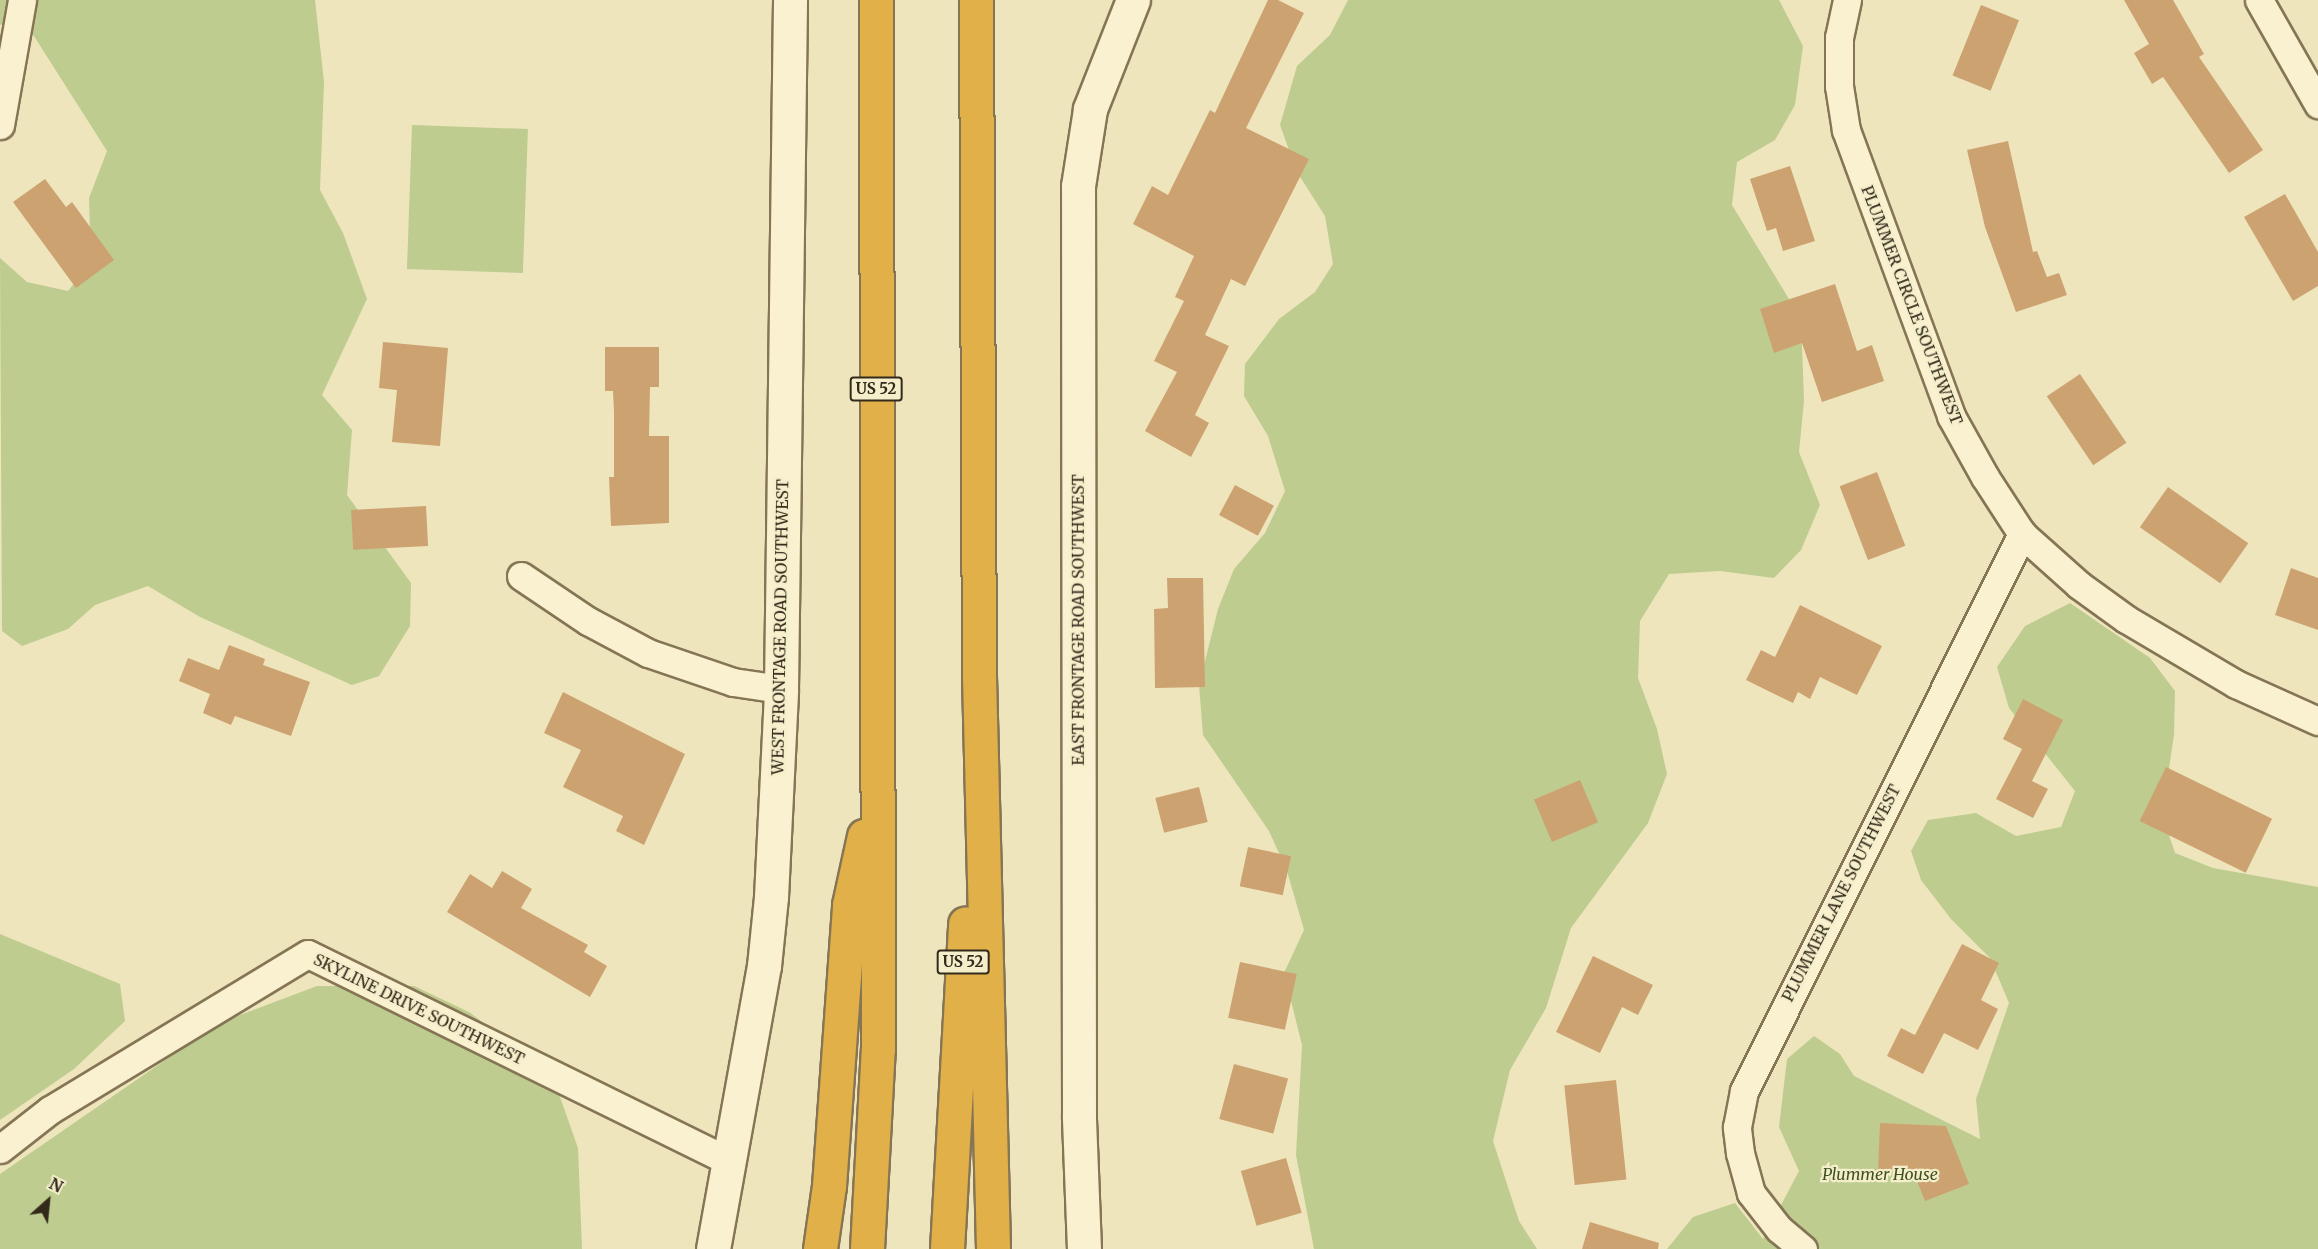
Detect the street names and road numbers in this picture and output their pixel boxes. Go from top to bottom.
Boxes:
street label: PLUMMER CIRCLE SOUTHWEST [1857,183,1967,427]
road number: US 52 [849,377,903,401]
street label: EAST FRONTAGE ROAD SOUTHWEST [1068,474,1088,766]
street label: WEST FRONTAGE ROAD SOUTHWEST [768,479,792,775]
street label: PLUMMER LANE SOUTHWEST [1778,781,1904,1005]
street label: SKYLINE DRIVE SOUTHWEST [310,949,528,1069]
road number: US 52 [936,950,990,974]

